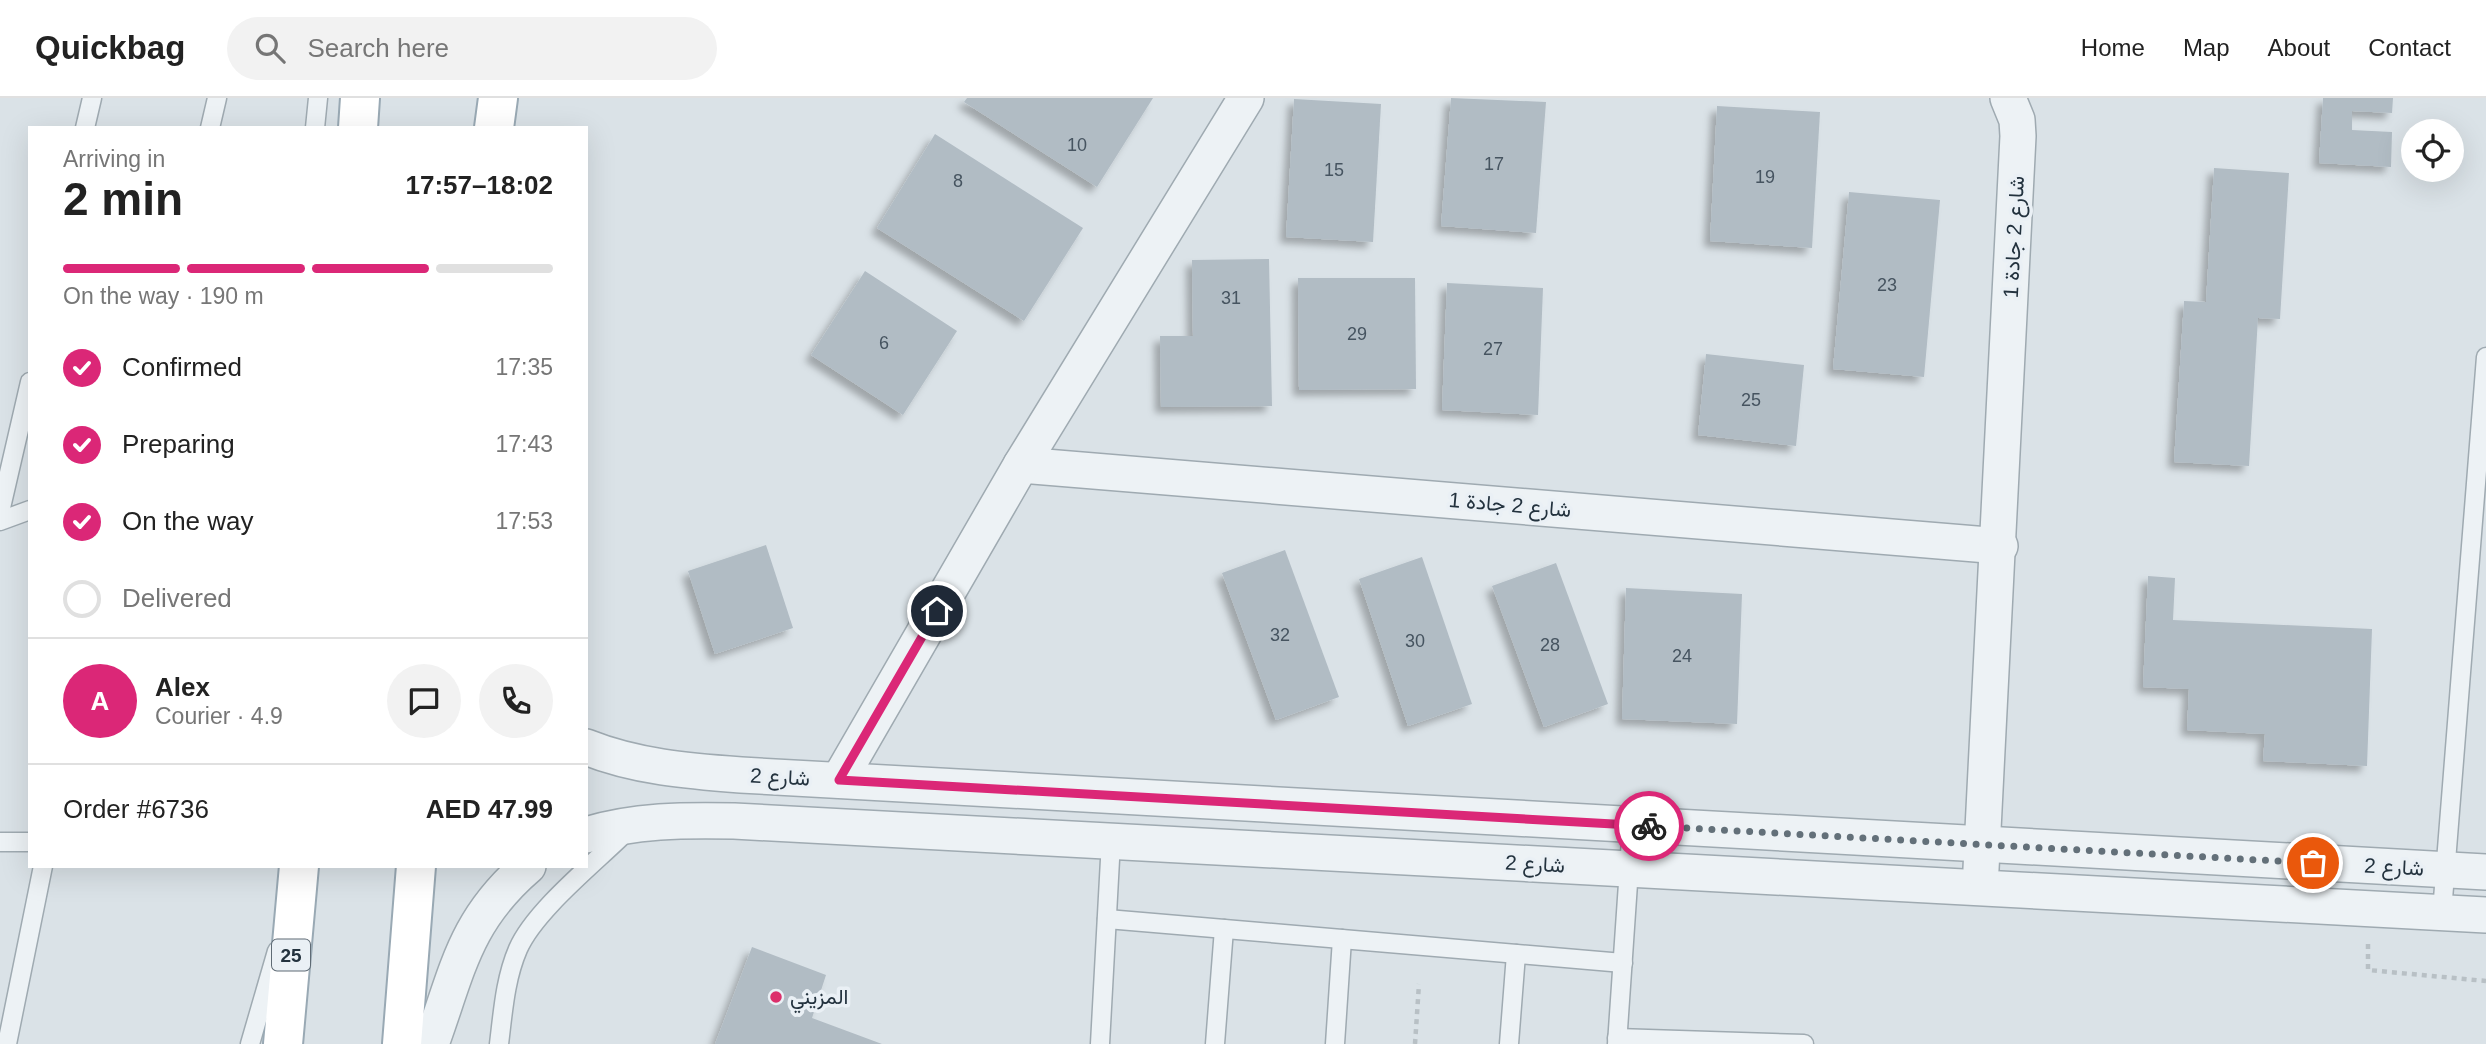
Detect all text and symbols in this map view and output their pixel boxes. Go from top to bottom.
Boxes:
search box [227,17,717,80]
text: Quickbag [35,29,185,66]
icon: search [251,29,289,67]
text: Search here [307,33,449,63]
text: Home [2081,34,2145,61]
text: Map [2183,34,2230,61]
text: About [2268,34,2330,61]
text: Contact [2368,34,2451,61]
map controls [2401,119,2464,182]
button: locate [2401,119,2464,182]
house number: 10 [1067,135,1087,155]
text: Arriving in [63,146,165,172]
house number: 17 [1484,154,1504,174]
house number: 15 [1324,160,1344,180]
house number: 19 [1755,167,1775,187]
text: 17:57–18:02 [406,170,553,200]
house number: 8 [953,171,963,191]
text: 2 min [63,173,183,225]
street label: شارع 2 جادة 1 [1999,175,2031,299]
house number: 23 [1877,275,1897,295]
text: On the way · 190 m [63,283,264,309]
house number: 31 [1221,288,1241,308]
house number: 29 [1347,324,1367,344]
house number: 6 [879,333,889,353]
house number: 27 [1483,339,1503,359]
icon: check [63,349,101,387]
text: Confirmed [122,352,242,382]
text: 17:35 [495,354,553,380]
house number: 25 [1741,390,1761,410]
icon: check [63,426,101,464]
text: Preparing [122,429,235,459]
text: 17:43 [495,431,553,457]
street label: شارع 2 جادة 1 [1448,488,1572,524]
icon: check [63,503,101,541]
text: On the way [122,506,254,536]
text: 17:53 [495,508,553,534]
pin [907,581,967,641]
text: Delivered [122,583,232,613]
icon: home [918,592,956,630]
house number: 32 [1270,625,1290,645]
house number: 30 [1405,631,1425,651]
house number: 28 [1540,635,1560,655]
house number: 24 [1672,646,1692,666]
button: chat [387,664,461,738]
button: phone [479,664,553,738]
text: Alex [155,672,210,702]
text: A [91,686,109,716]
text: Courier · 4.9 [155,703,283,729]
street label: شارع 2 [749,763,810,793]
courier [1614,791,1684,861]
text: Order #6736 [63,794,209,824]
text: AED 47.99 [426,794,553,824]
icon: bike [1630,807,1668,845]
pin [2283,833,2343,893]
icon: bag [2294,844,2332,882]
street label: شارع 2 [1504,850,1565,880]
street label: شارع 2 [2363,853,2424,883]
road number: 25 [272,940,310,970]
place label: المزيني [790,985,848,1014]
marker: المزيني [768,989,784,1005]

